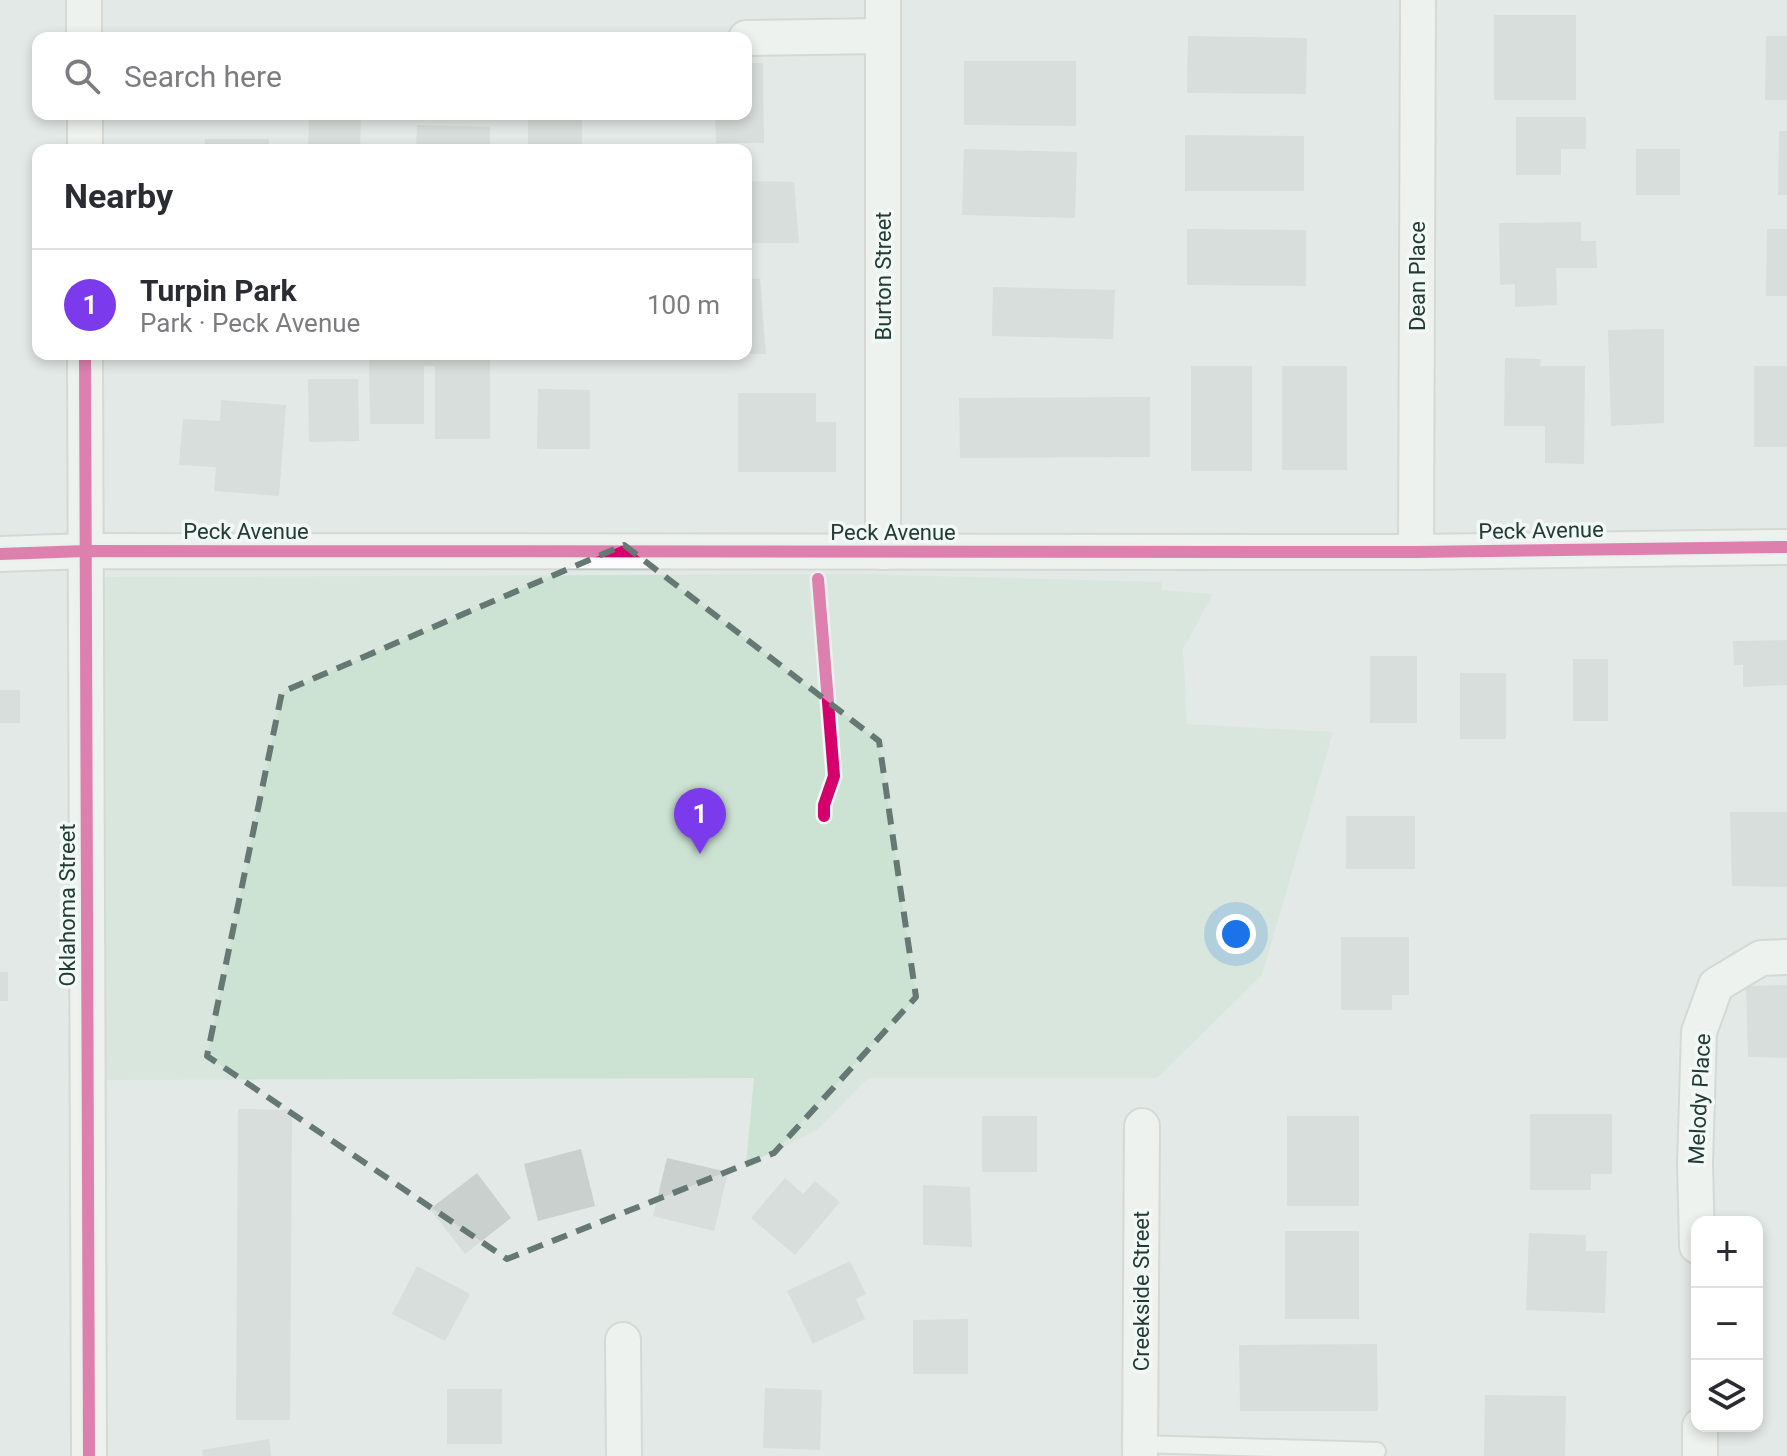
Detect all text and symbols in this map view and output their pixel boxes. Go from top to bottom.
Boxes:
search box [32,32,752,120]
icon: search [60,54,104,98]
text: Search here [124,59,282,94]
text: Nearby [64,176,173,216]
street label: Burton Street [871,211,896,341]
street label: Dean Place [1405,221,1430,331]
text: Turpin Park [140,273,297,308]
text: 1 [83,290,97,320]
text: 100 m [647,290,720,320]
text: Park · Peck Avenue [140,308,360,338]
street label: Peck Avenue [1478,517,1604,544]
street label: Peck Avenue [183,519,309,544]
street label: Peck Avenue [830,520,956,545]
pin: 1 [674,788,726,854]
street label: Oklahoma Street [55,823,80,987]
your location [1216,914,1256,954]
street label: Melody Place [1684,1033,1715,1165]
street label: Creekside Street [1129,1211,1154,1371]
map controls [1691,1216,1763,1432]
button: + [1691,1216,1763,1288]
button: − [1691,1288,1763,1360]
button: layers [1691,1360,1763,1432]

